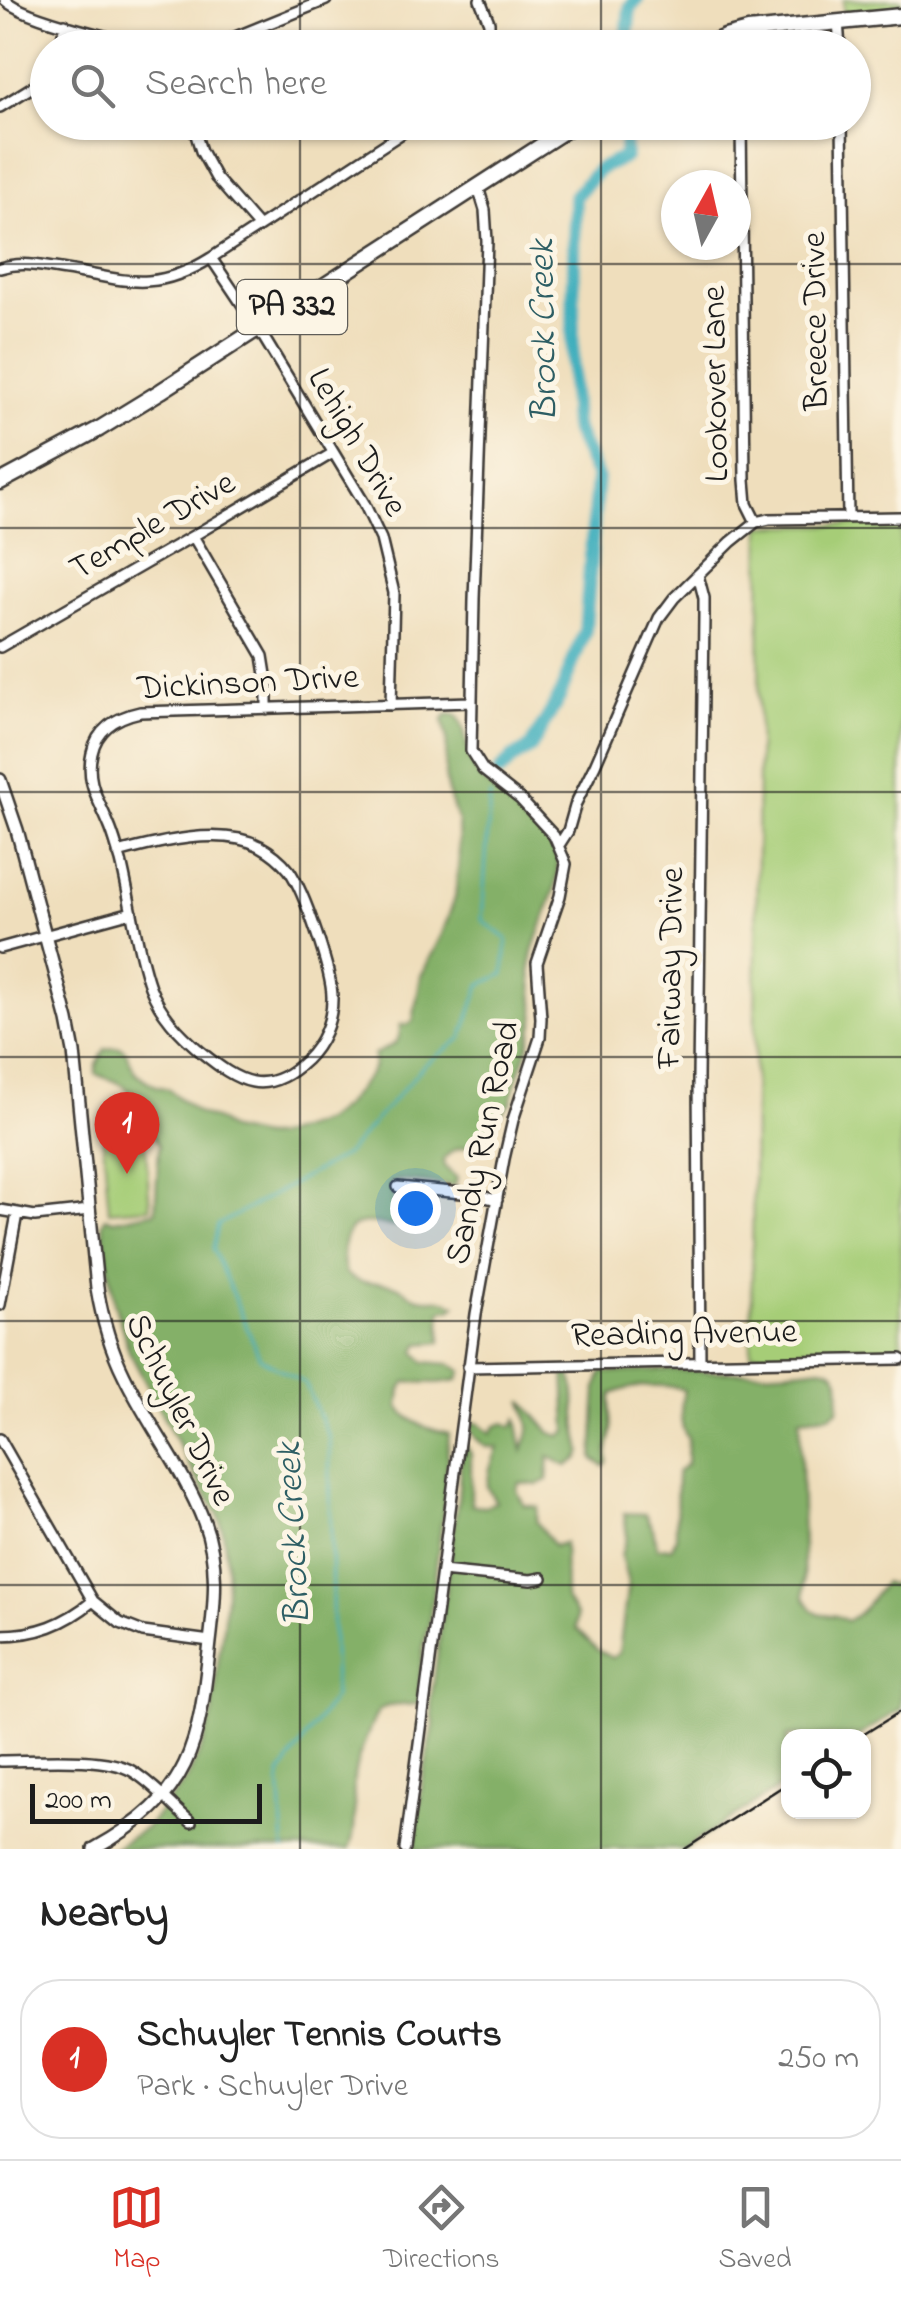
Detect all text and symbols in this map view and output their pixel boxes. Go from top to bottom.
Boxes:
search box [30,30,871,140]
text: Search here [145,57,327,113]
icon: search [65,58,120,113]
north arrow [661,170,751,260]
street label: Breece Drive [790,231,844,412]
water label: Brock Creek [515,237,575,423]
road number: PA 332 [237,280,347,334]
street label: Lookover Lane [690,285,744,483]
street label: Lehigh Drive [293,359,419,527]
street label: Temple Drive [60,459,246,595]
street label: Dickinson Drive [135,653,360,715]
street label: Fairway Drive [645,866,699,1070]
street label: Sandy Run Road [433,1016,535,1270]
pin: 1 [94,1092,160,1174]
your location [390,1183,441,1234]
street label: Schuyler Drive [110,1305,248,1515]
street label: Reading Avenue [570,1308,798,1362]
water label: Brock Creek [262,1440,328,1627]
map controls [781,1729,871,1819]
button: locate [781,1729,871,1819]
scale bar [30,1779,262,1824]
text: 200 m [45,1781,112,1822]
text: Nearby [40,1884,168,1945]
text: Schuyler Tennis Courts [137,2008,502,2064]
text: 1 [69,2036,80,2083]
text: 250 m [778,2036,859,2083]
text: Park · Schuyler Drive [137,2064,408,2111]
tab: Map [109,2180,164,2281]
tab: Directions [383,2180,500,2281]
tab: Saved [719,2180,792,2281]

